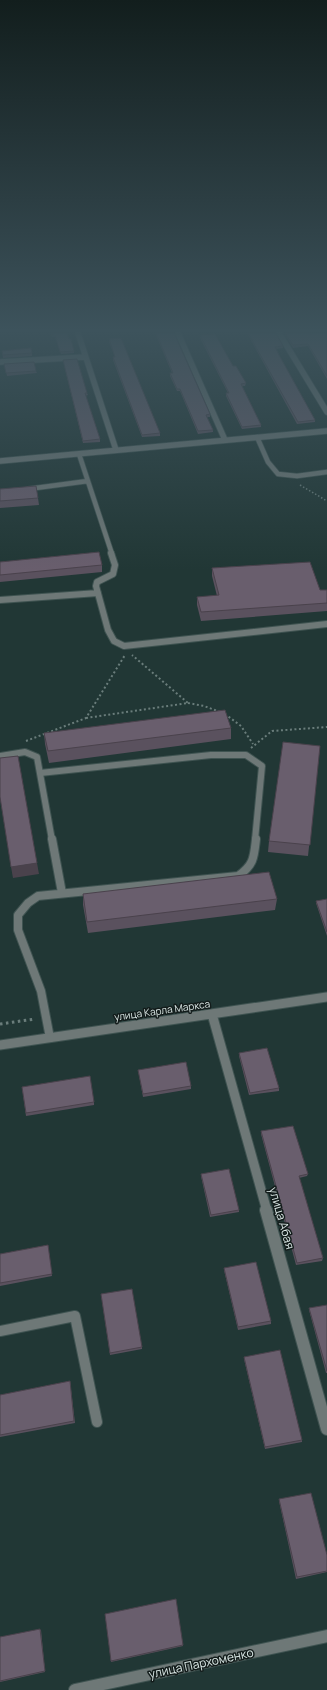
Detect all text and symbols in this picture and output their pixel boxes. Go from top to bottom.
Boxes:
street label: улица Карла Маркса [113,996,211,1024]
street label: улица Абая [265,1185,299,1251]
street label: улица Пархоменко [147,1644,255,1682]

